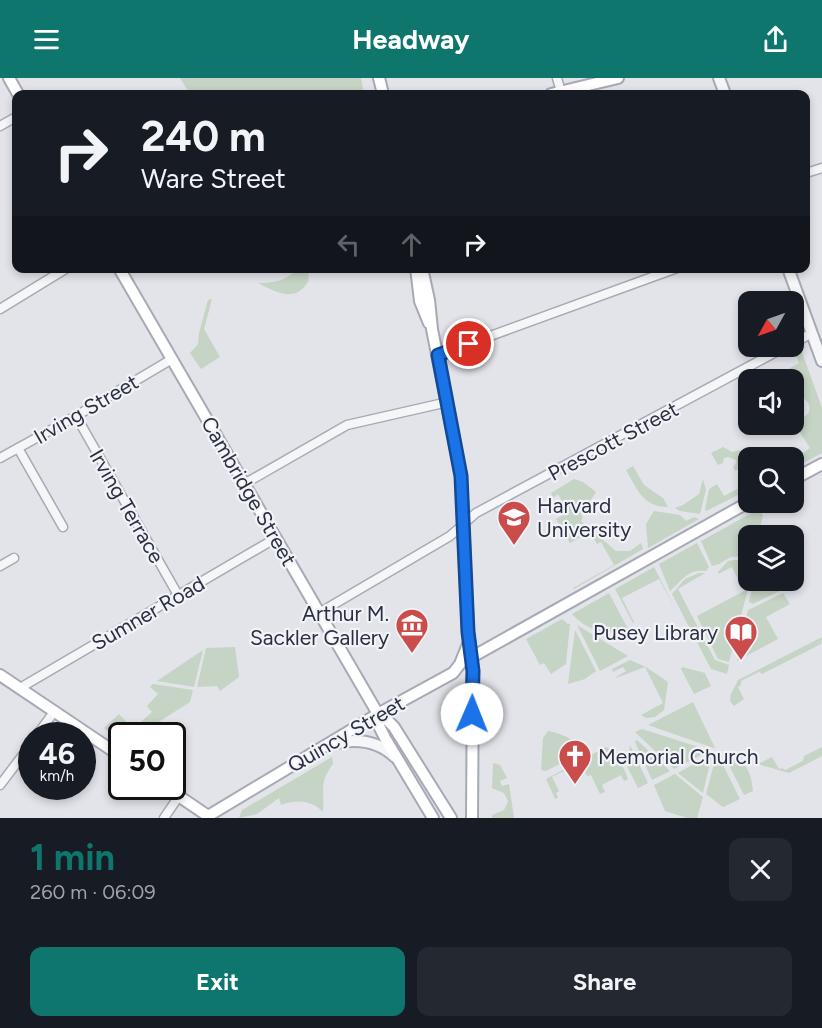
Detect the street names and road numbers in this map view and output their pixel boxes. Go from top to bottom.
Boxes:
street label: Irving Street [29,369,143,449]
street label: Prescott Street [544,396,682,486]
street label: Cambridge Street [196,412,302,570]
street label: Irving Terrace [84,445,170,567]
street label: Sumner Road [87,571,209,655]
street label: Quincy Street [283,690,409,778]

